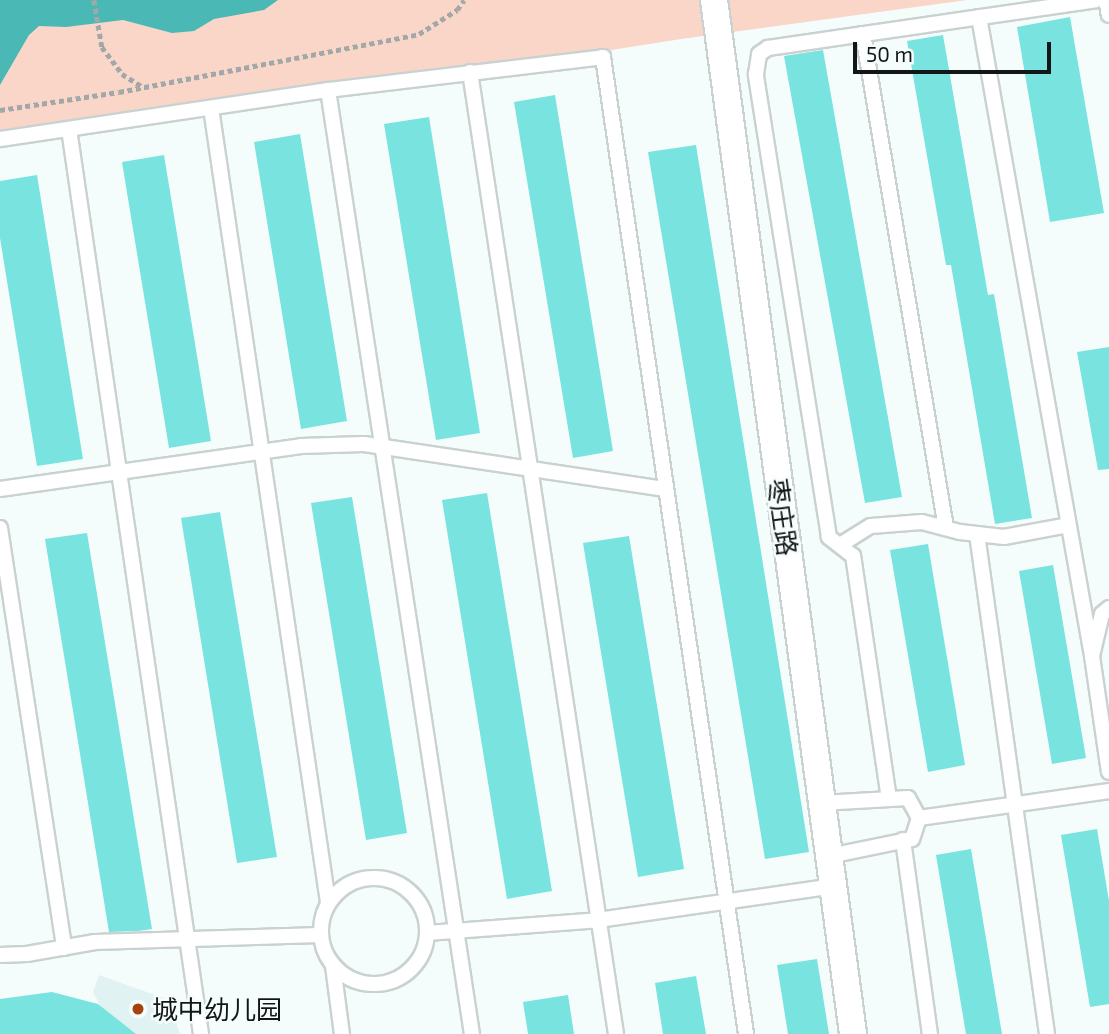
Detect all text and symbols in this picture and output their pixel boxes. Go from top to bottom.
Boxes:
scale bar [857,28,1055,72]
text: 50 m [866,41,913,66]
street label: 枣庄路 [762,476,804,558]
place label: 城中幼儿园 [152,993,282,1025]
marker: 城中幼儿园 [130,1001,146,1017]

